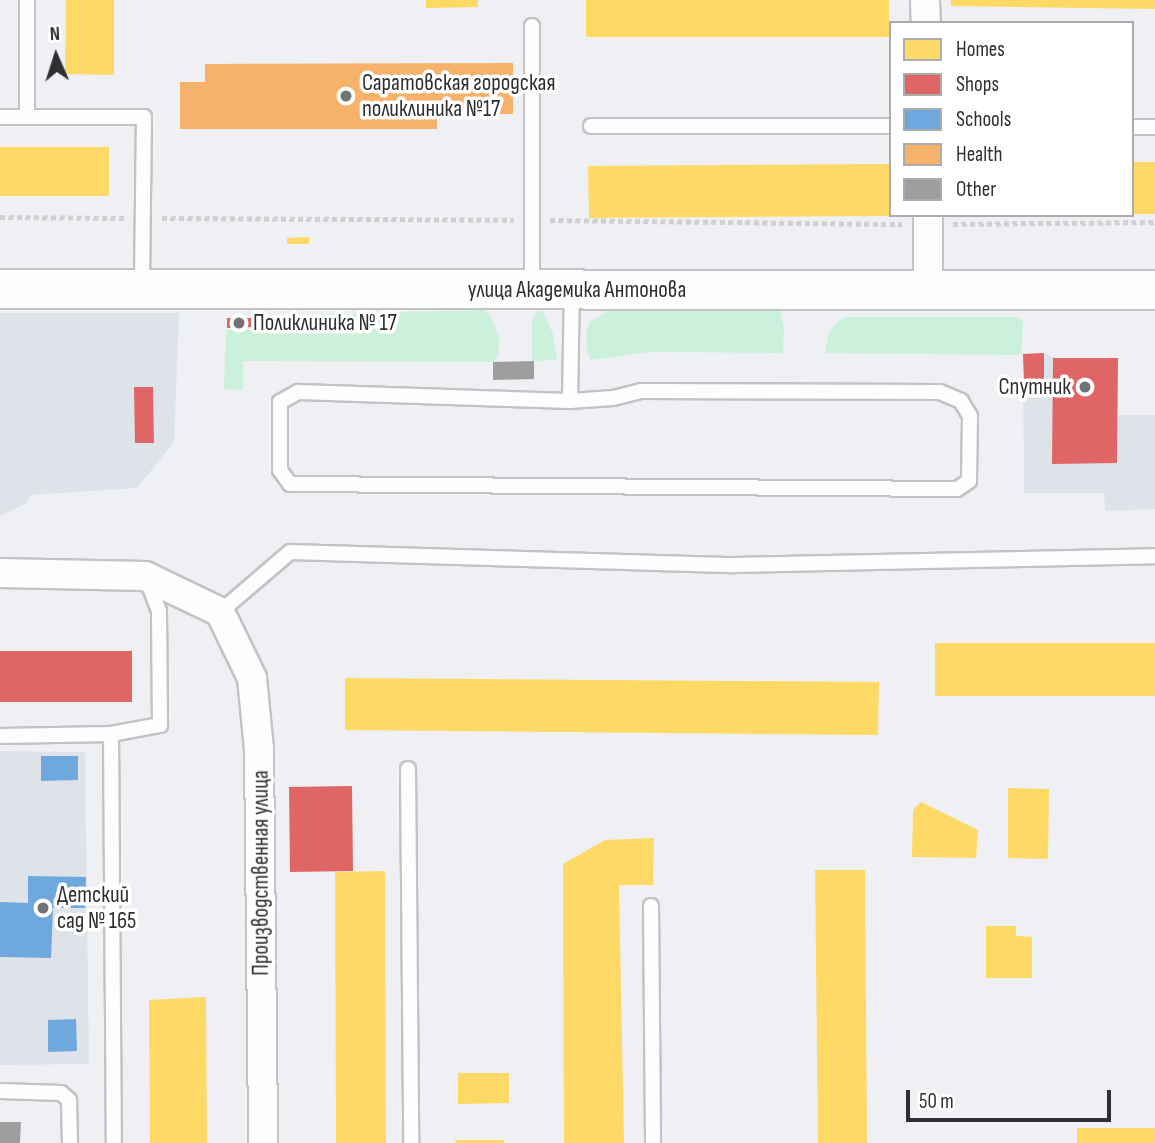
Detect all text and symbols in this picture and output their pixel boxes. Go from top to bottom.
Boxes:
north arrow [21,21,91,91]
legend [889,21,1134,217]
text: N [49,23,61,46]
text: Homes [956,37,1005,62]
place label: Саратовская городская поликлиника №17 [362,69,555,123]
text: Shops [956,72,999,97]
marker: Саратовская городская поликлиника №17 [336,86,356,106]
text: Schools [956,107,1011,132]
text: Health [956,142,1003,167]
text: Other [956,177,996,202]
street label: улица Академика Антонова [468,276,686,304]
place label: Поликлиника № 17 [253,309,397,337]
marker: Поликлиника № 17 [231,315,247,331]
place label: Спутник [999,373,1071,401]
marker: Спутник [1077,379,1093,395]
street label: Производственная улица [247,770,275,976]
place label: Детский сад № 165 [57,881,136,935]
marker: Детский сад № 165 [35,900,51,916]
scale bar [910,1076,1115,1120]
text: 50 m [919,1089,954,1114]

